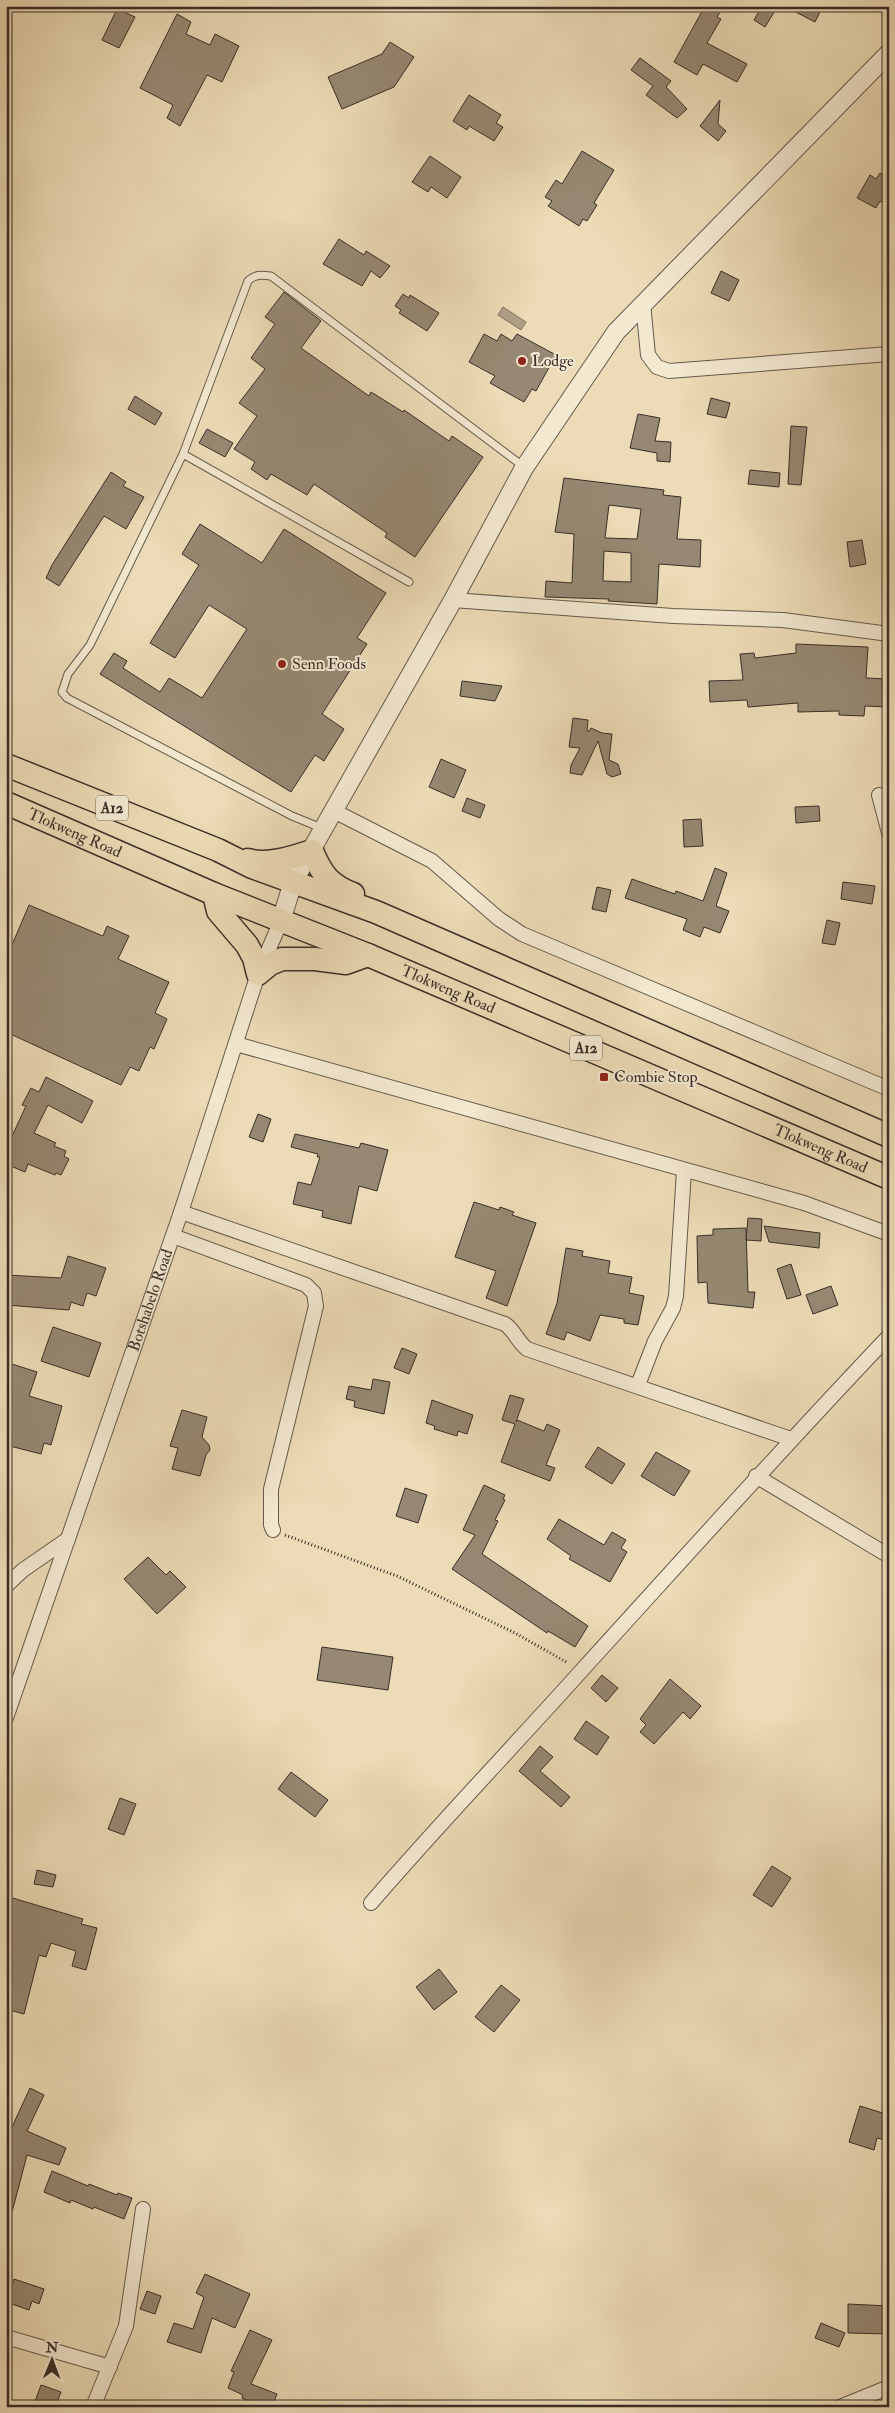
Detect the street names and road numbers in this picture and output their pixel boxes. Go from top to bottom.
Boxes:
road number: A12 [96,796,128,820]
street label: Tlokweng Road [25,804,125,862]
street label: Tlokweng Road [398,960,499,1018]
road number: A12 [570,1036,602,1060]
street label: Tlokweng Road [770,1120,871,1178]
street label: Botshabelo Road [124,1246,177,1354]

